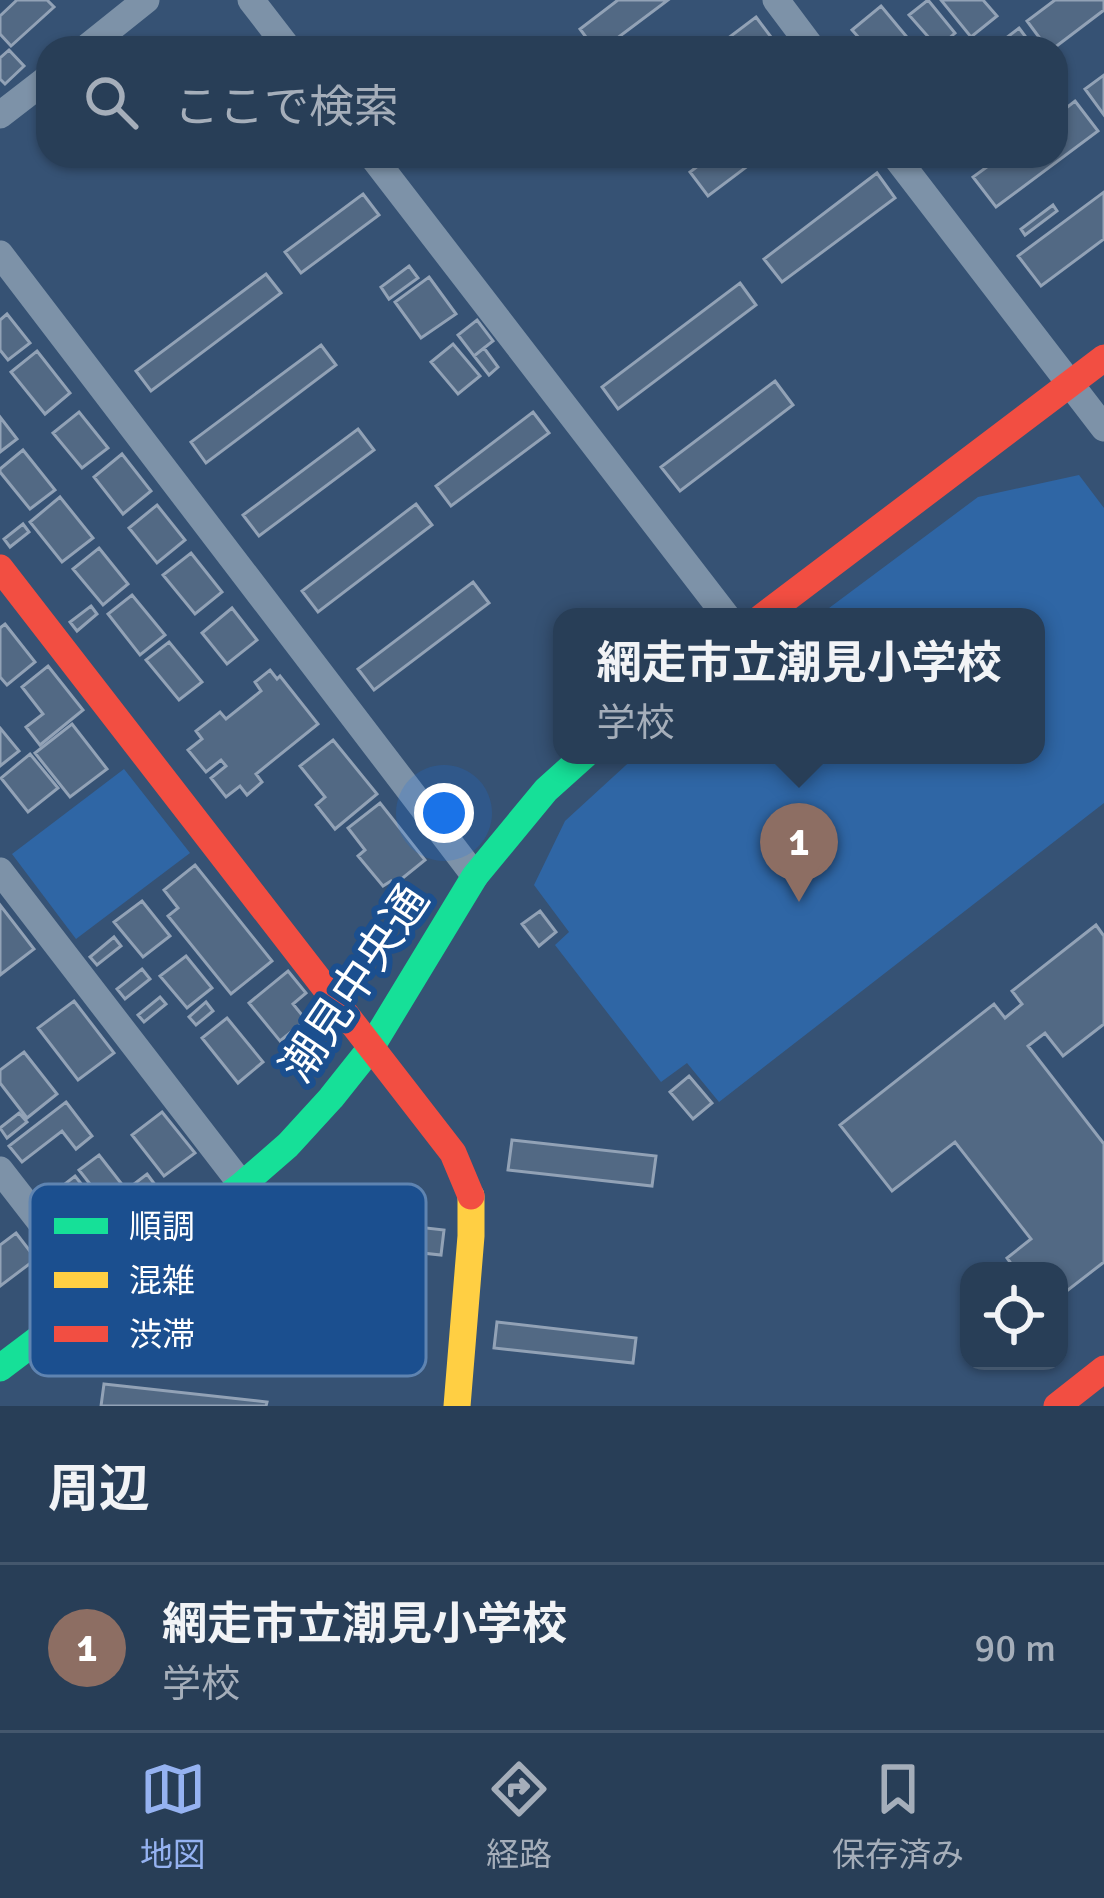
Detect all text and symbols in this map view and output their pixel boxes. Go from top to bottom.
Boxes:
search box [36,36,1068,168]
icon: search [78,69,144,135]
text: ここで検索 [174,80,399,135]
popup [553,608,1045,764]
text: 網走市立潮見小学校 [596,636,1002,691]
text: 学校 [596,699,675,747]
your location [414,783,474,843]
pin: 1 [760,803,838,902]
street label: 潮見中央通 [270,875,441,1092]
legend [30,1184,426,1376]
text: 順調 [129,1207,195,1248]
text: 混雑 [129,1261,195,1302]
map controls [960,1262,1068,1370]
button: locate [960,1262,1068,1370]
text: 渋滞 [129,1315,195,1356]
text: 周辺 [48,1458,150,1521]
text: 網走市立潮見小学校 [162,1597,567,1652]
text: 1 [76,1624,98,1672]
text: 90 m [974,1624,1056,1672]
text: 学校 [162,1660,240,1708]
tab: 地図 [140,1756,206,1876]
tab: 経路 [486,1756,552,1876]
tab: 保存済み [832,1756,964,1876]

